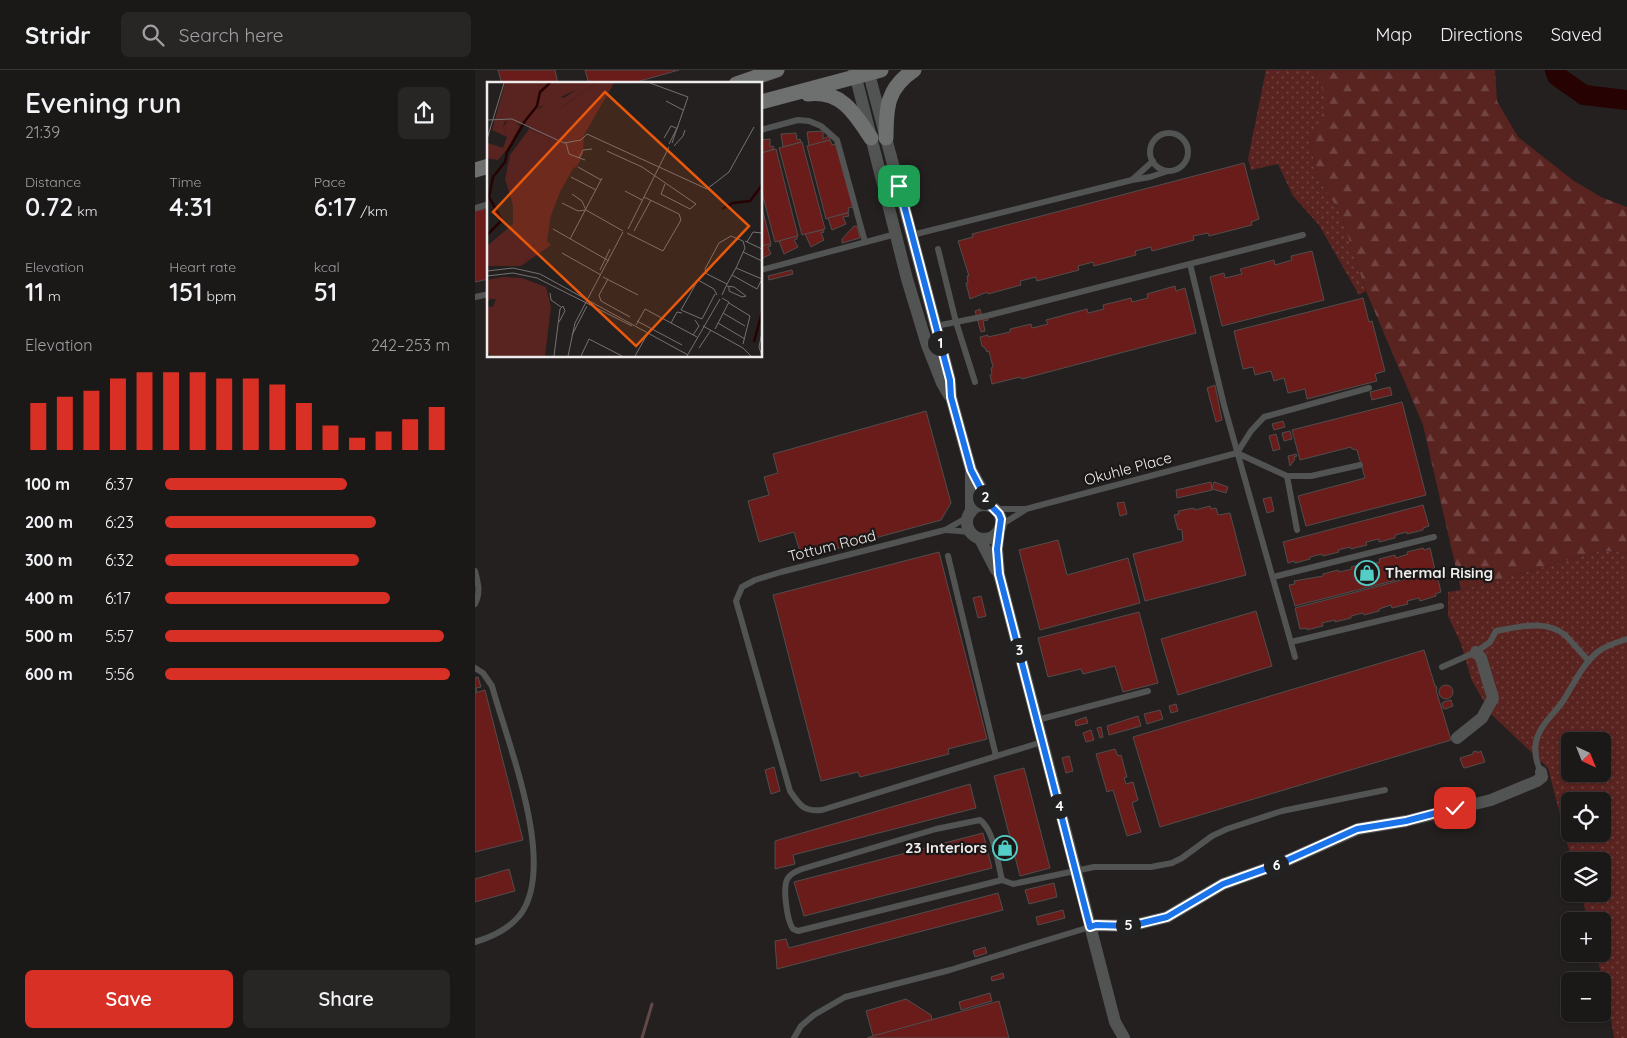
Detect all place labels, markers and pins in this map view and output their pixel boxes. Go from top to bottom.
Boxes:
pin [878,165,920,207]
pin: 1 [927,330,953,356]
pin: 2 [973,484,997,510]
shop icon: Thermal Rising [1354,560,1380,586]
place label: Thermal Rising [1385,563,1493,582]
pin: 3 [1007,638,1031,662]
pin [1434,787,1476,829]
pin: 4 [1047,794,1071,818]
shop icon: 23 Interiors [992,835,1018,861]
place label: 23 Interiors [905,838,987,857]
pin: 6 [1263,852,1289,878]
pin: 5 [1115,912,1141,938]

